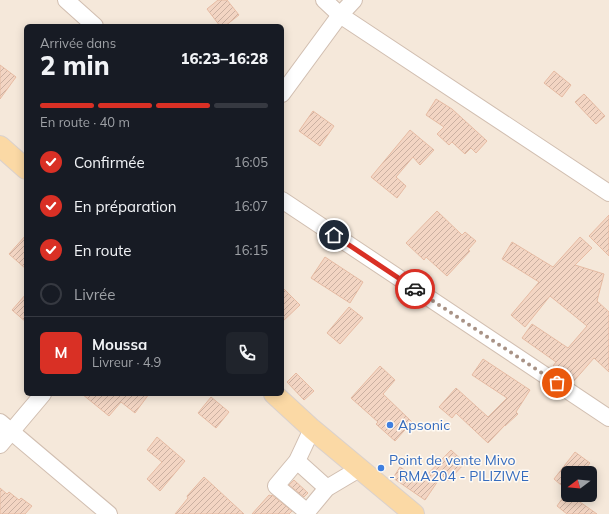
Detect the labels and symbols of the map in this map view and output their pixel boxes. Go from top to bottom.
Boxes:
pin [317,218,351,252]
courier [395,269,435,309]
pin [540,366,574,400]
place label: Apsonic [398,416,450,434]
marker: Apsonic [385,420,395,430]
place label: Point de vente Mivo - RMA204 - PILIZIWE [389,451,529,485]
marker: Point de vente Mivo - RMA204 - PILIZIWE [376,463,386,473]
north arrow [561,466,597,502]

